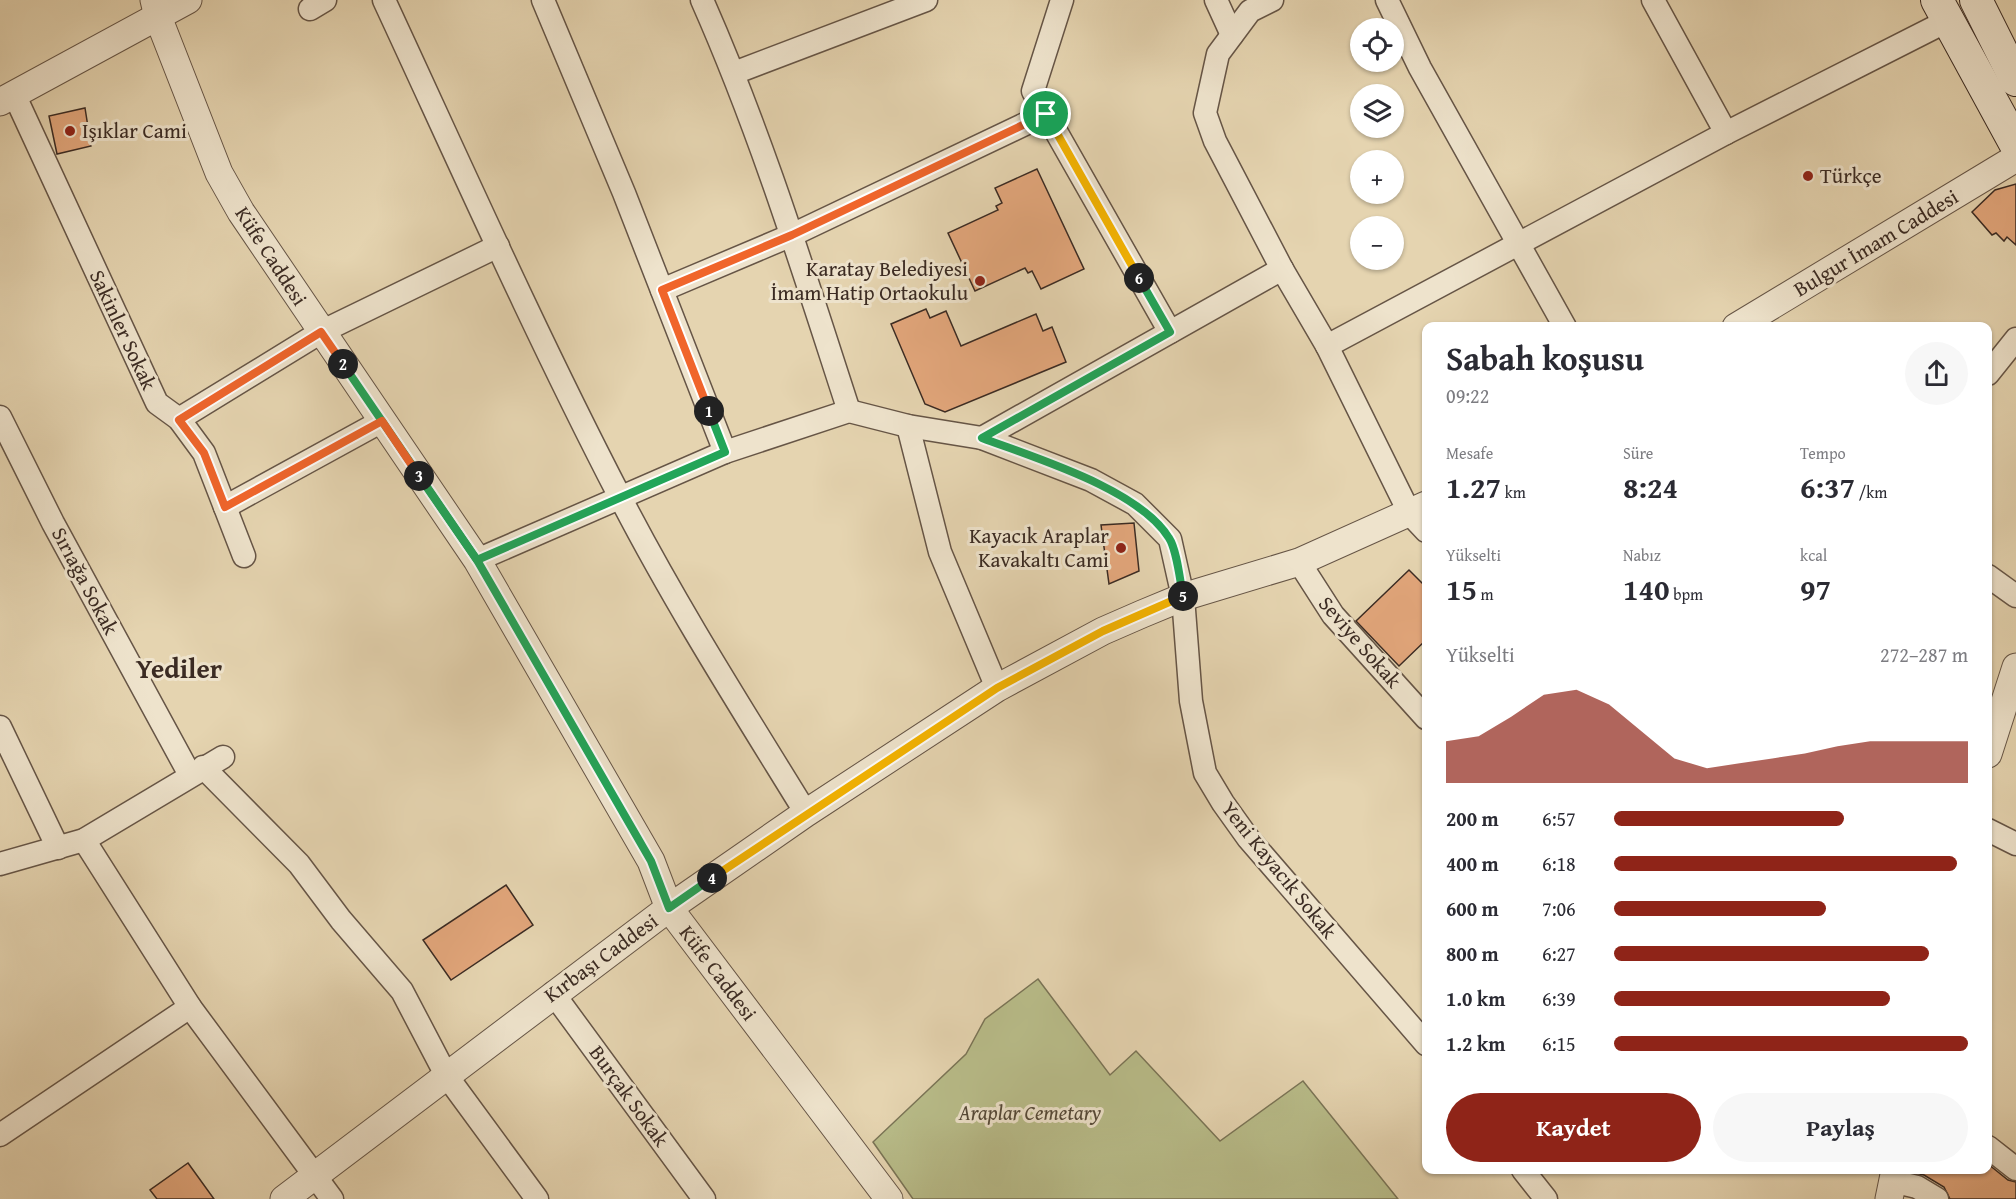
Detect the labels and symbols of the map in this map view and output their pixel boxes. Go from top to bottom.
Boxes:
pin [1020,88,1071,139]
place label: Işıklar Cami [82,115,187,146]
marker: Işıklar Cami [63,124,77,138]
place label: Türkçe [1820,160,1882,191]
marker: Türkçe [1801,169,1815,183]
street label: Bulgur İmam Caddesi [1787,181,1964,304]
street label: Küfe Caddesi [228,200,315,312]
place label: Karatay Belediyesi İmam Hatip Ortaokulu [771,253,969,308]
pin: 6 [1124,263,1154,293]
street label: Sakinler Sokak [82,264,165,395]
marker: Karatay Belediyesi İmam Hatip Ortaokulu [973,274,987,288]
pin: 2 [328,349,358,379]
pin: 1 [694,396,724,426]
pin: 3 [404,461,434,491]
place label: Kayacık Araplar Kavakaltı Cami [969,520,1109,575]
street label: Sırıağa Sokak [44,521,127,640]
marker: Kayacık Araplar Kavakaltı Cami [1114,541,1128,555]
pin: 5 [1168,581,1198,611]
street label: Seviye Sokak [1312,589,1409,695]
district label: Yediler [136,648,223,688]
street label: Yeni Kayacık Sokak [1214,794,1345,945]
pin: 4 [697,863,727,893]
street label: Kırbaşı Caddesi [537,905,664,1010]
street label: Küfe Caddesi [672,918,765,1027]
street label: Burçak Sokak [582,1039,677,1153]
park label: Araplar Cemetary [958,1097,1101,1128]

